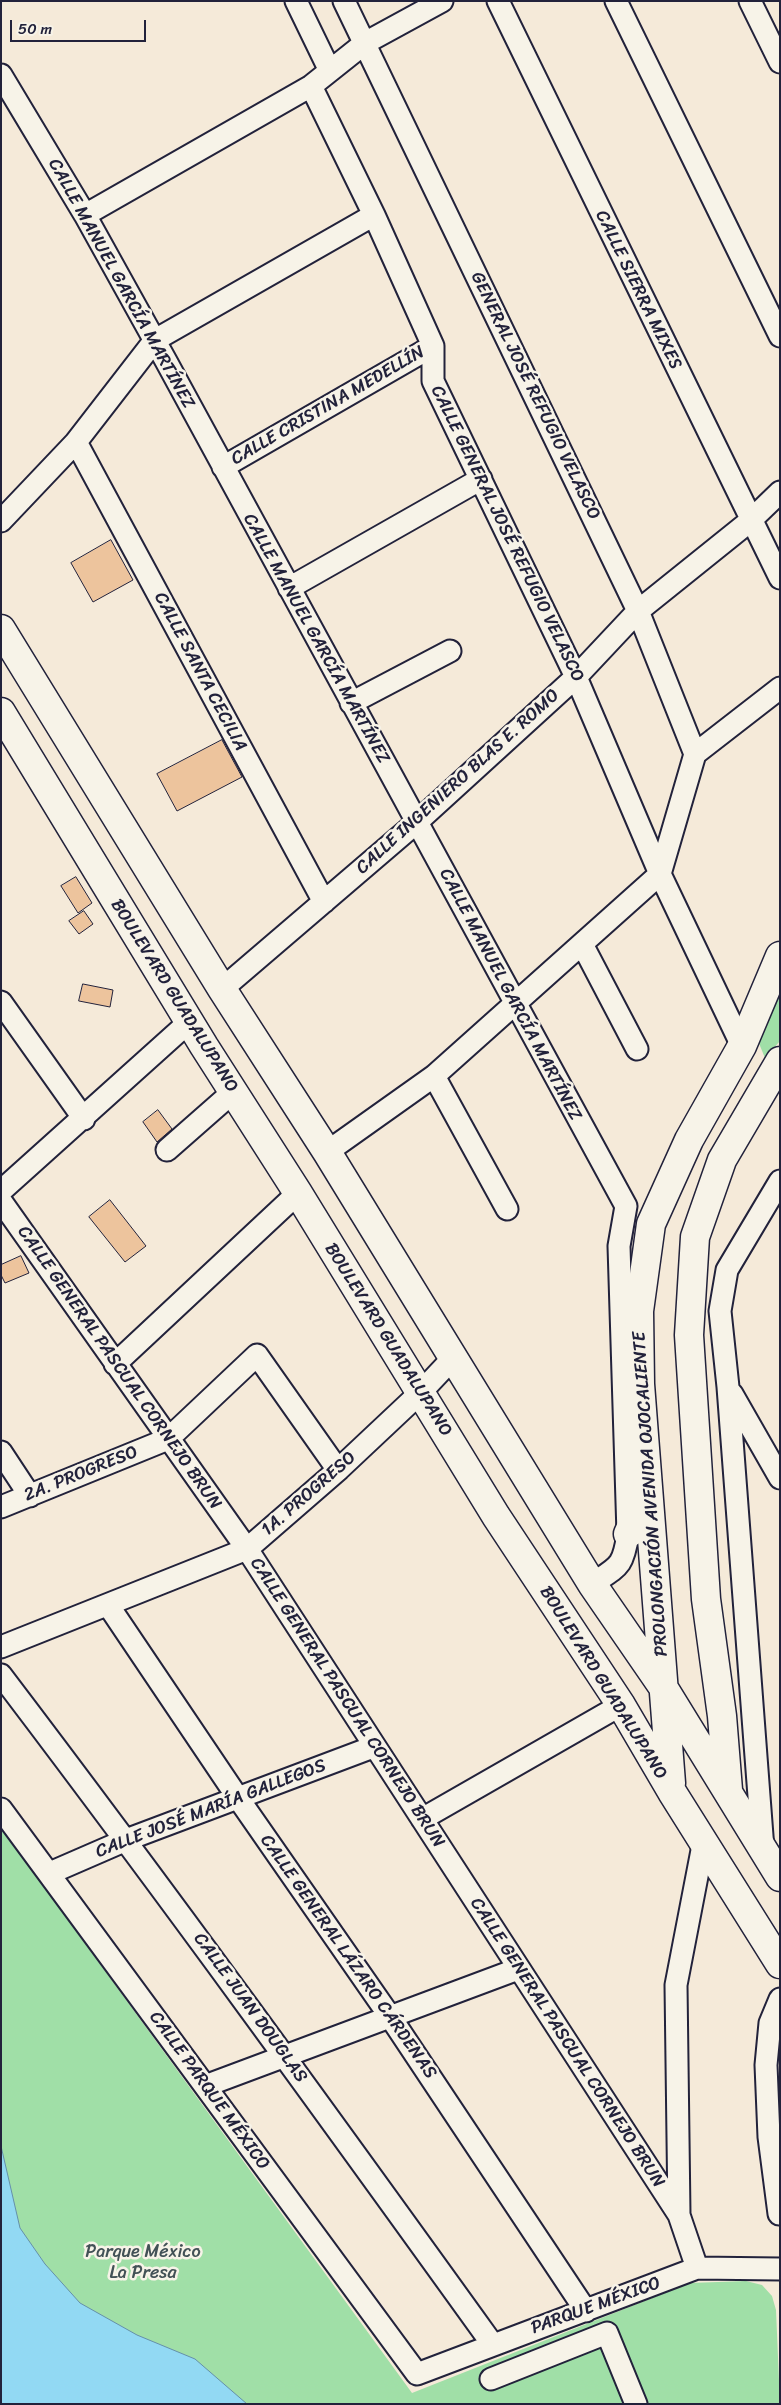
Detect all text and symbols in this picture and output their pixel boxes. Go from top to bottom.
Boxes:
scale bar [12,10,149,42]
text: 50 m [18,16,52,42]
street label: CALLE MANUEL GARCÍA MARTÍNEZ [43,155,199,413]
street label: CALLE SIERRA MIXES [590,207,686,373]
street label: GENERAL JOSÉ REFUGIO VELASCO [465,269,605,523]
street label: CALLE CRISTINA MEDELLÍN [227,342,429,470]
street label: CALLE GENERAL JOSÉ REFUGIO VELASCO [426,382,588,686]
street label: CALLE MANUEL GARCÍA MARTÍNEZ [238,510,394,768]
street label: CALLE SANTA CECILIA [149,589,251,755]
street label: CALLE INGENIERO BLAS E. ROMO [352,685,564,879]
street label: CALLE MANUEL GARCÍA MARTÍNEZ [434,865,586,1125]
street label: BOULEVARD GUADALUPANO [106,895,242,1097]
street label: CALLE GENERAL PASCUAL CORNEJO BRUN [12,1222,226,1514]
street label: BOULEVARD GUADALUPANO [320,1239,456,1441]
street label: PROLONGACIÓN AVENIDA OJOCALIENTE [629,1331,673,1657]
street label: 2A. PROGRESO [21,1441,141,1507]
street label: 1A. PROGRESO [257,1447,361,1541]
street label: CALLE GENERAL PASCUAL CORNEJO BRUN [245,1554,449,1852]
street label: BOULEVARD GUADALUPANO [535,1582,671,1784]
street label: CALLE JOSÉ MARÍA GALLEGOS [93,1755,329,1863]
street label: CALLE GENERAL LÁZARO CÁRDENAS [255,1831,441,2083]
street label: CALLE GENERAL PASCUAL CORNEJO BRUN [465,1894,669,2192]
street label: CALLE JUAN DOUGLAS [188,1929,312,2087]
street label: CALLE PARQUE MÉXICO [144,2008,274,2174]
park label: Parque México La Presa [85,2241,201,2284]
street label: PARQUE MÉXICO [528,2273,664,2339]

